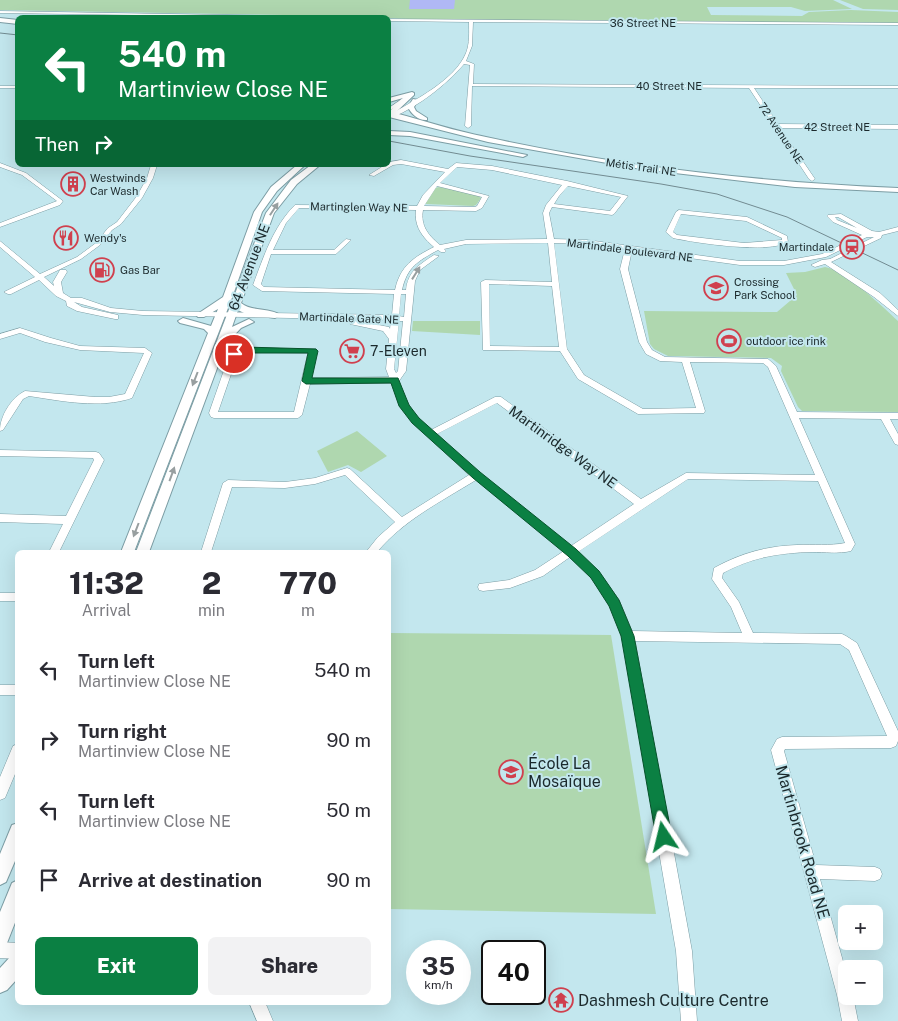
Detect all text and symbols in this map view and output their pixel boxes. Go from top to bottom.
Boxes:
street label: 36 Street NE [610,17,676,29]
text: 540 m [118,34,226,75]
icon: left [35,35,100,100]
text: Martinview Close NE [118,76,328,102]
street label: 40 Street NE [636,80,702,92]
street label: 72 Avenue NE [756,100,806,166]
street label: 42 Street NE [804,121,870,133]
icon: right [89,130,117,158]
text: Then [35,133,79,155]
street label: Métis Trail NE [605,156,677,178]
building icon: Westwinds Car Wash [60,171,86,197]
place label: Westwinds Car Wash [90,172,146,197]
street label: Martinglen Way NE [310,200,408,214]
one-way arrow [269,202,278,216]
street label: 64 Avenue NE [225,221,273,313]
restaurant icon: Wendy's [53,225,79,251]
place label: Wendy's [84,232,127,244]
station icon: Martindale [839,234,865,260]
street label: Martindale Boulevard NE [566,236,694,264]
place label: Martindale [779,241,834,253]
fuel station icon: Gas Bar [89,257,115,283]
place label: Gas Bar [120,264,160,276]
one-way arrow [411,267,420,280]
school or university icon: Crossing Park School [703,275,729,301]
place label: Crossing Park School [734,276,796,301]
street label: Martindale Gate NE [299,310,399,326]
sports icon: outdoor ice rink [716,328,742,354]
pin [213,333,255,375]
place label: outdoor ice rink [746,335,826,347]
supermarket icon: 7-Eleven [339,338,365,364]
icon: arrive [220,340,248,368]
place label: 7-Eleven [370,343,427,359]
one-way arrow [191,371,198,386]
street label: Martinridge Way NE [506,402,620,492]
one-way arrow [168,467,176,481]
one-way arrow [131,523,139,537]
text: 11:32 [69,565,144,601]
text: 2 [202,565,221,601]
text: 770 [279,565,337,601]
text: Arrival [82,601,131,620]
text: min [198,601,225,620]
text: m [301,601,315,620]
text: Turn left [78,650,155,672]
icon: left [35,656,63,684]
text: 540 m [314,659,371,681]
text: Martinview Close NE [78,672,231,691]
text: Turn right [78,720,167,742]
icon: right [35,726,63,754]
text: 90 m [327,729,371,751]
text: Martinview Close NE [78,742,231,761]
place label: École La Mosaïque [528,753,601,791]
school or university icon: École La Mosaïque [498,759,524,785]
street label: Martinbrook Road NE [771,763,834,921]
text: Turn left [78,790,155,812]
icon: left [35,796,63,824]
text: 50 m [326,799,371,821]
position arrow [637,810,689,862]
text: Martinview Close NE [78,812,231,831]
icon: arrive [35,866,63,894]
text: Arrive at destination [78,869,262,891]
text: 90 m [327,869,371,891]
map controls [838,905,883,1005]
button: + [838,905,883,950]
button: Exit [35,937,198,995]
button: Share [208,937,371,995]
speed limit sign: 40 [481,940,546,1005]
text: 35 [422,951,455,981]
button: − [838,960,883,1005]
text: km/h [424,978,453,992]
temple icon: Dashmesh Culture Centre [548,987,574,1013]
place label: Dashmesh Culture Centre [578,991,769,1010]

